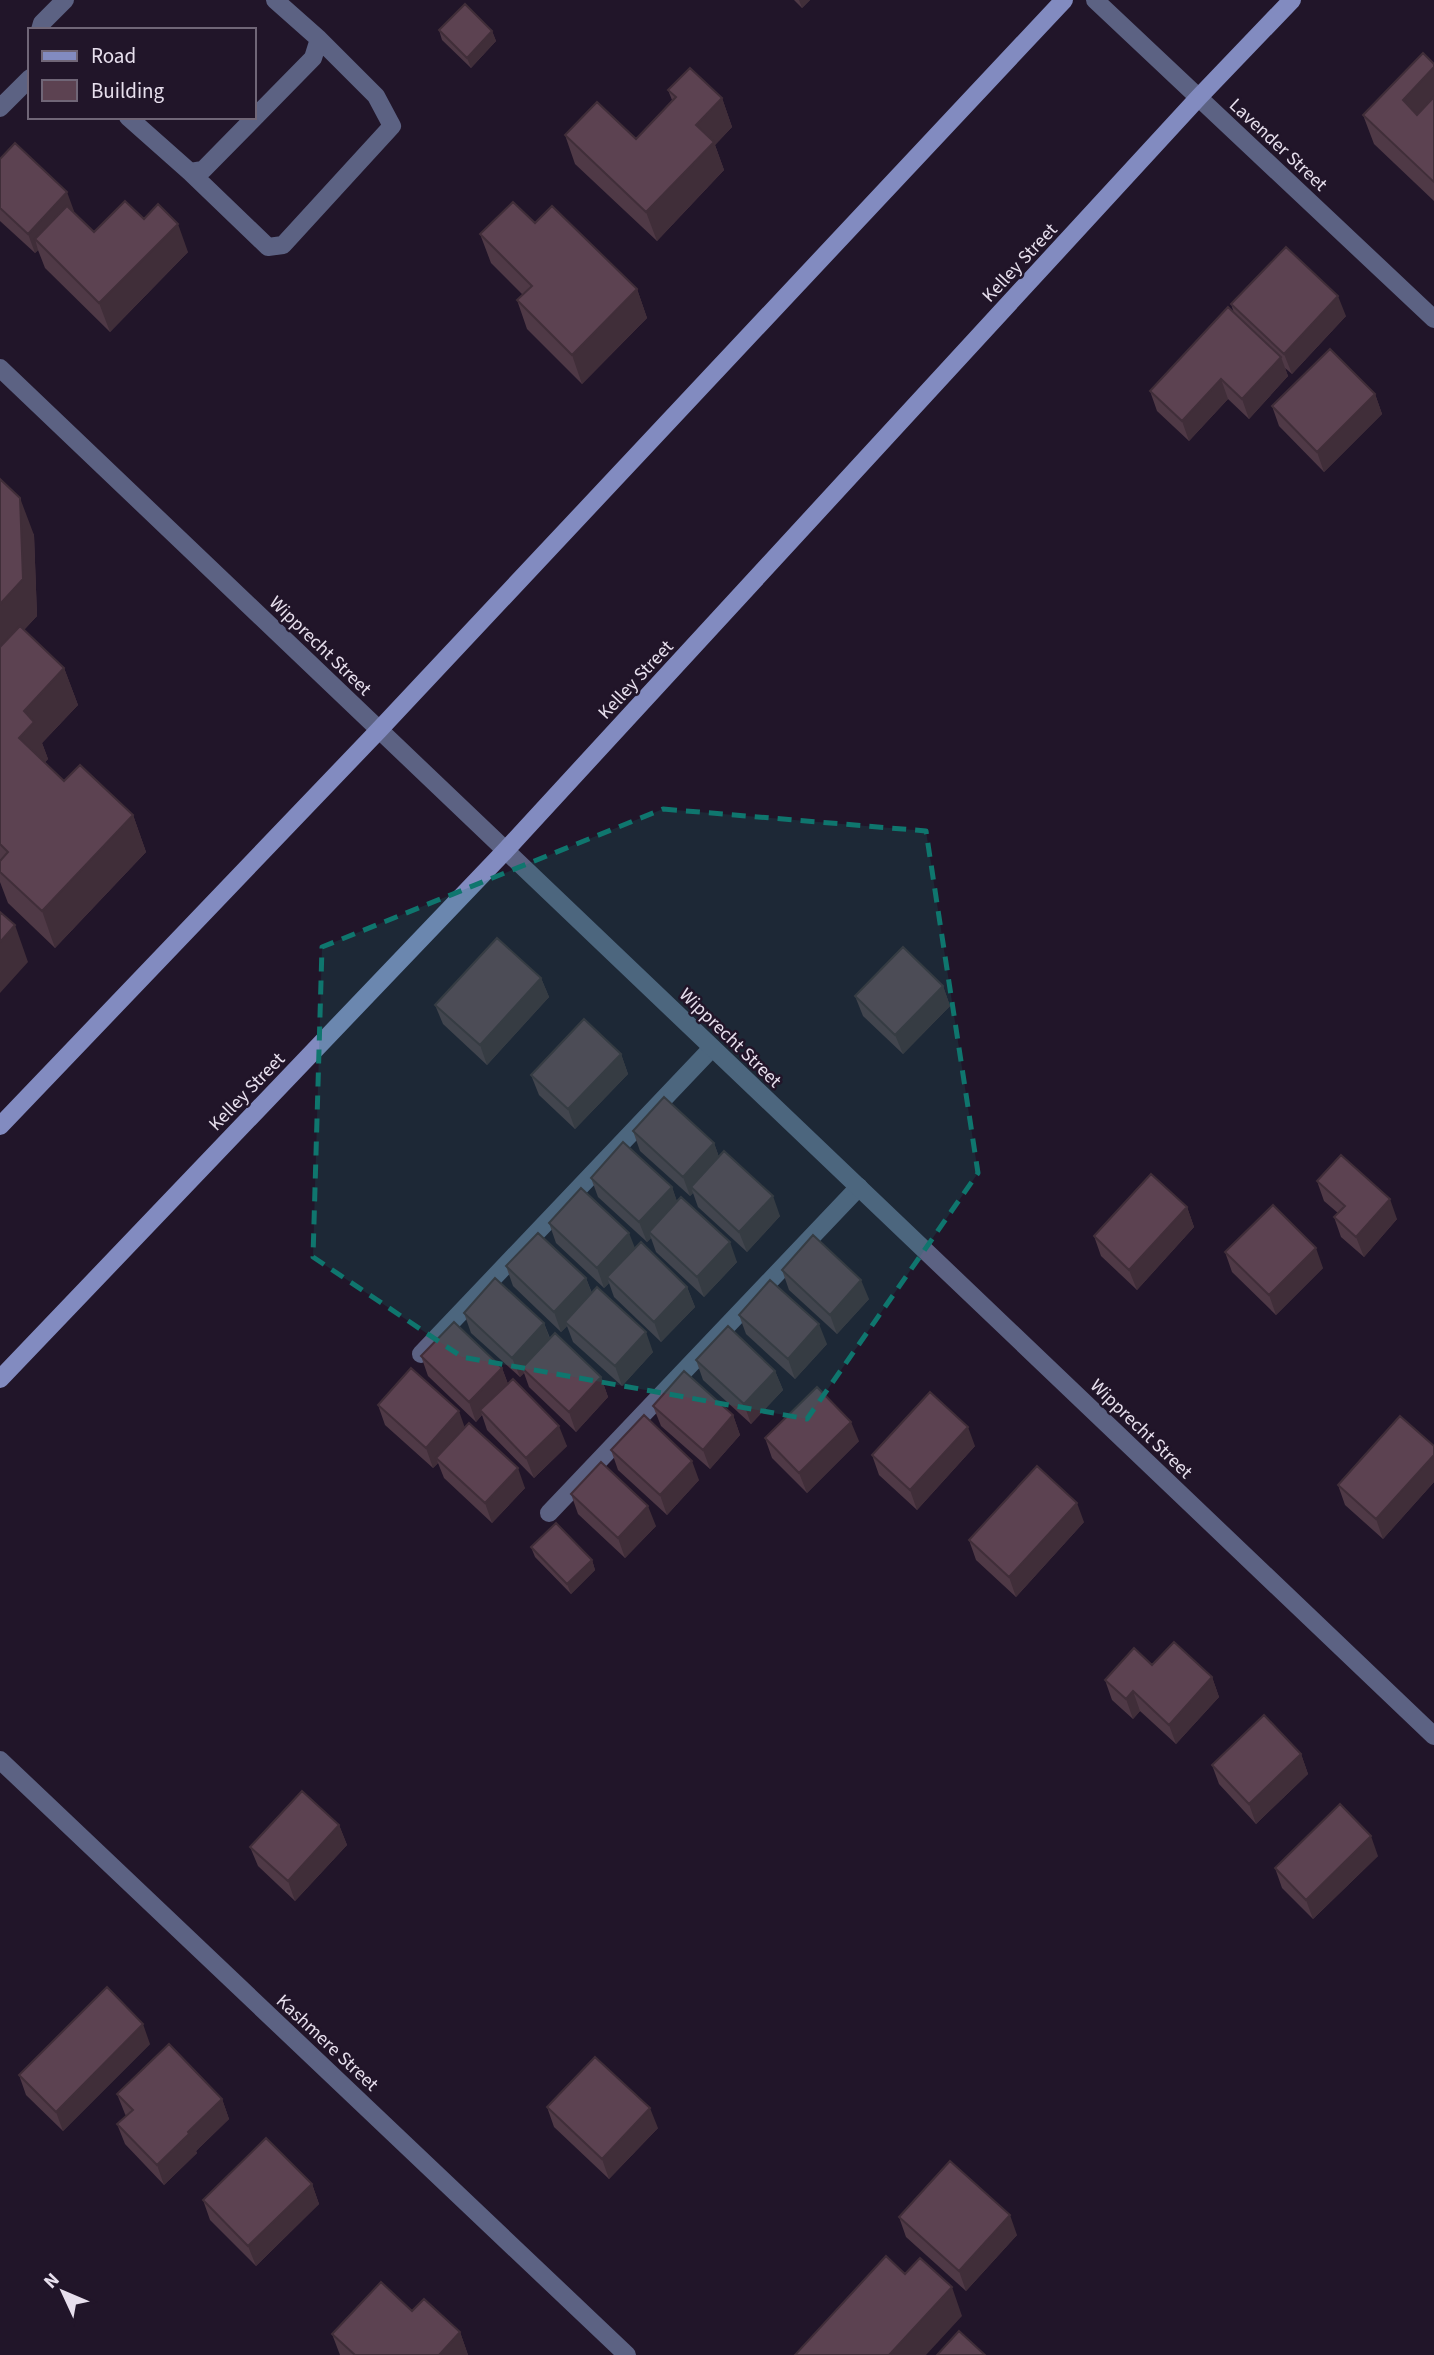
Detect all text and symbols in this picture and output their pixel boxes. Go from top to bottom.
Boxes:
legend [28,28,256,119]
text: Road [91,41,136,71]
text: Building [91,76,165,106]
street label: Lavender Street [1223,92,1333,198]
street label: Kelley Street [976,217,1064,309]
street label: Wipprecht Street [263,590,378,703]
street label: Kelley Street [592,634,680,726]
street label: Wipprecht Street [673,982,788,1095]
street label: Kelley Street [203,1046,292,1137]
street label: Wipprecht Street [1084,1373,1199,1486]
street label: Kashmere Street [270,1988,385,2098]
north arrow [28,2257,98,2327]
text: N [38,2267,66,2295]

